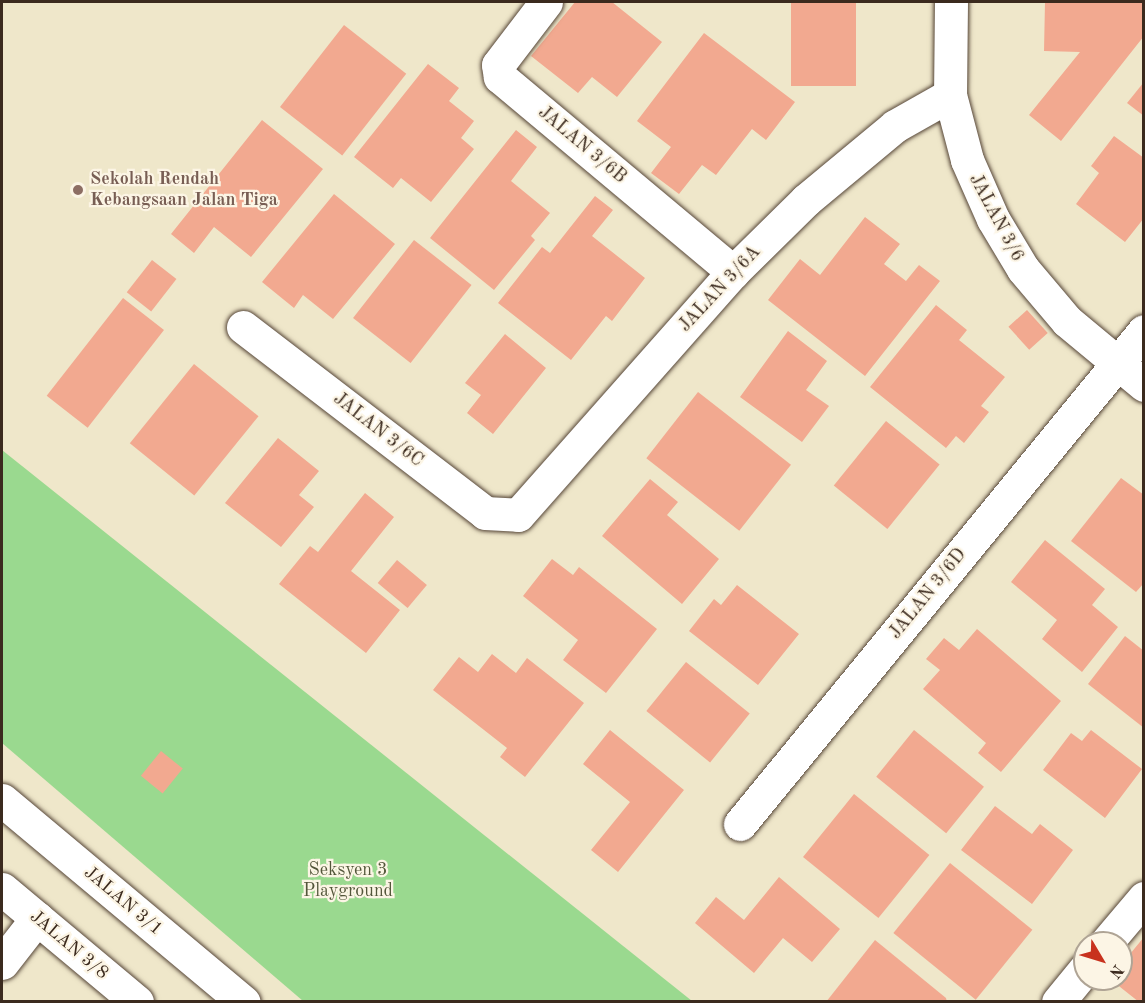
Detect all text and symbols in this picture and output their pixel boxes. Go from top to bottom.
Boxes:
street label: JALAN 3/6B [534,102,630,188]
place label: Sekolah Rendah Kebangsaan Jalan Tiga [90,169,278,212]
street label: JALAN 3/6 [964,171,1028,265]
marker: Sekolah Rendah Kebangsaan Jalan Tiga [71,183,85,197]
street label: JALAN 3/6A [675,241,765,337]
street label: JALAN 3/6C [329,388,427,472]
street label: JALAN 3/6D [885,544,971,644]
park label: Seksyen 3 Playground [303,860,393,902]
street label: JALAN 3/1 [79,862,167,940]
street label: JALAN 3/8 [25,906,113,984]
north arrow [1073,931,1133,991]
text: N [1106,961,1126,981]

